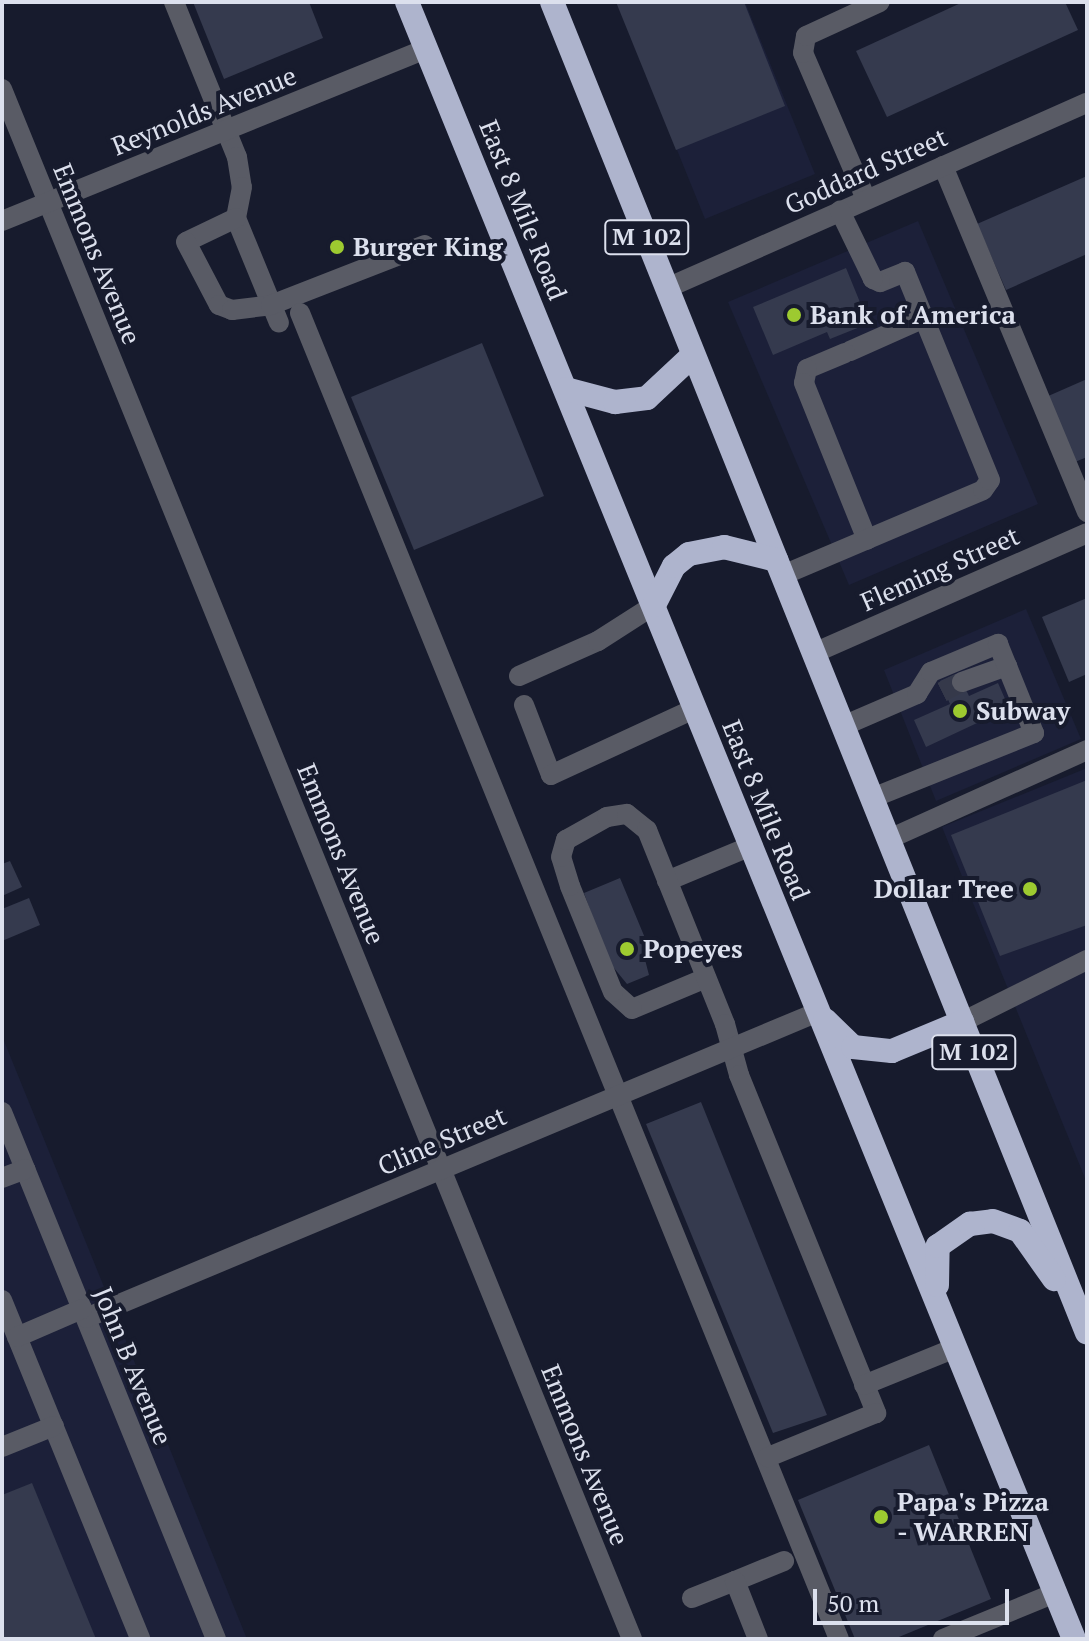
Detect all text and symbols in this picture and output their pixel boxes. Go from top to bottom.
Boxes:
street label: Reynolds Avenue [107,60,301,162]
street label: East 8 Mile Road [473,115,573,305]
street label: Goddard Street [780,121,952,221]
street label: Emmons Avenue [46,159,148,349]
road number: M 102 [603,217,691,257]
place label: Burger King [353,231,503,263]
marker: Burger King [328,238,346,256]
place label: Bank of America [810,299,1016,331]
marker: Bank of America [785,306,803,324]
street label: Fleming Street [856,520,1024,618]
place label: Subway [976,695,1070,727]
marker: Subway [951,702,969,720]
street label: East 8 Mile Road [716,715,816,905]
street label: Emmons Avenue [290,759,392,949]
place label: Dollar Tree [874,873,1014,905]
marker: Dollar Tree [1021,880,1039,898]
place label: Popeyes [643,933,743,965]
marker: Popeyes [618,940,636,958]
road number: M 102 [930,1032,1018,1072]
street label: Cline Street [373,1100,511,1182]
street label: John B Avenue [87,1282,179,1450]
street label: Emmons Avenue [534,1360,636,1550]
place label: Papa's Pizza - WARREN [897,1486,1049,1548]
marker: Papa's Pizza - WARREN [872,1508,890,1526]
scale bar [817,1573,1013,1623]
text: 50 m [827,1587,879,1619]

